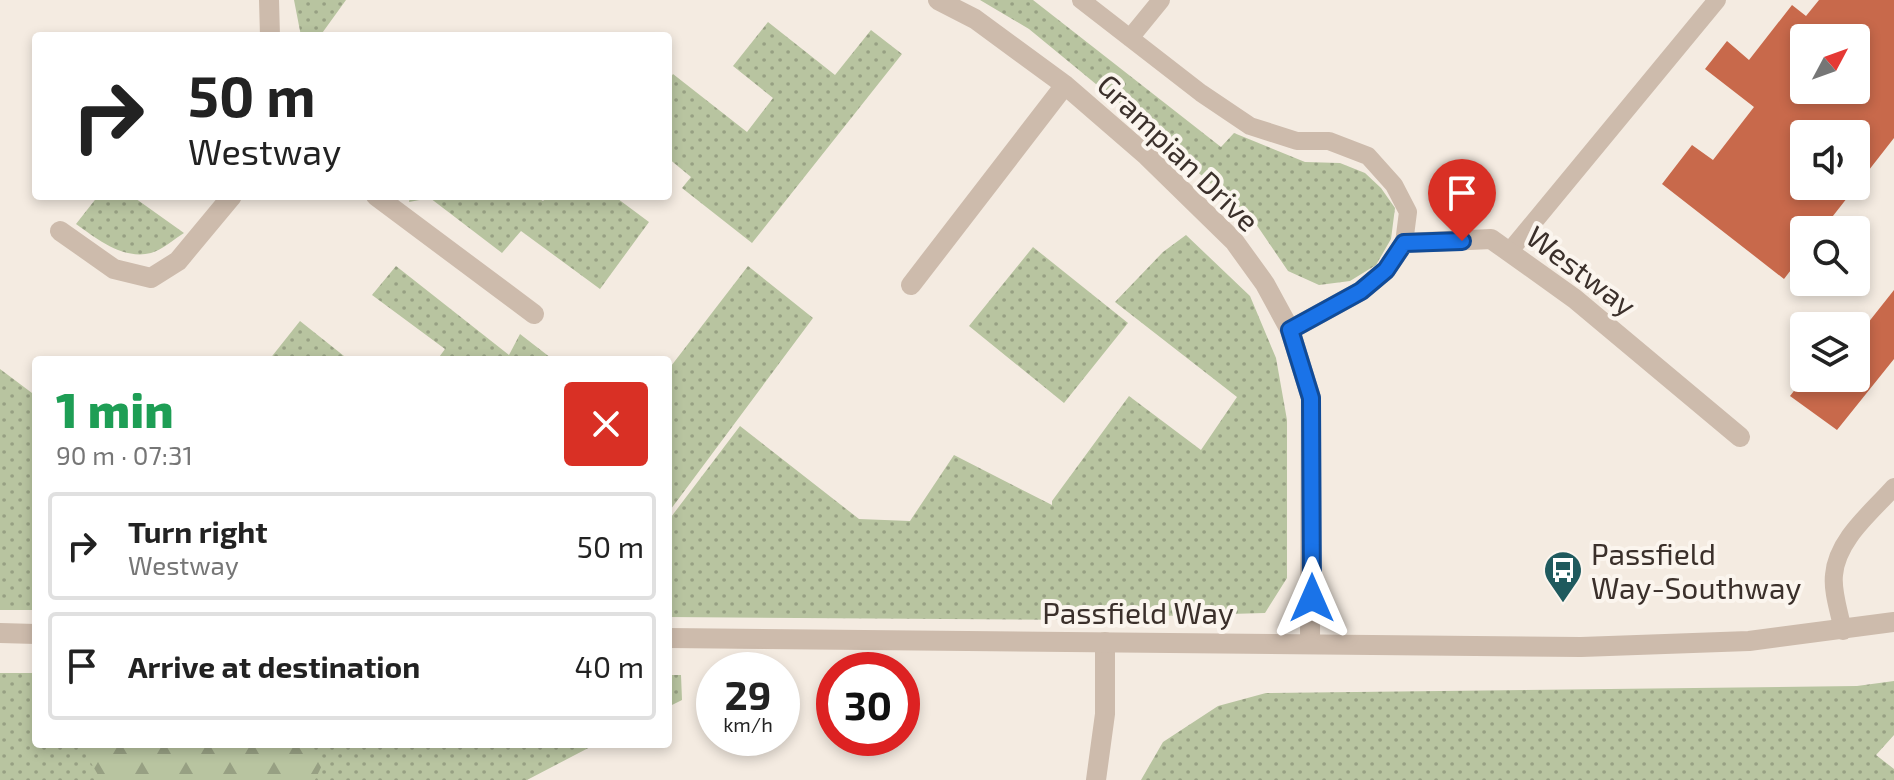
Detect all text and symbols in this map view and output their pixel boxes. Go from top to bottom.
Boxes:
north arrow [1790,24,1870,104]
map controls [1790,24,1870,392]
text: 50 m [188,61,316,128]
icon: right [56,64,160,168]
street label: Grampian Drive [1091,66,1267,238]
button: sound [1790,120,1870,200]
text: Westway [188,129,341,172]
pin [1428,159,1496,241]
icon: arrive [1440,171,1484,215]
button: search [1790,216,1870,296]
street label: Westway [1520,217,1644,323]
button: layers [1790,312,1870,392]
text: 1 min [56,380,174,438]
button: close [564,382,648,466]
text: 90 m · 07:31 [56,439,193,470]
text: Turn right [128,513,268,549]
icon: right [60,524,104,568]
text: 50 m [577,528,644,564]
place label: Passfield Way-Southway [1591,535,1801,605]
text: Westway [128,549,239,580]
bus stop icon: Passfield Way-Southway [1542,549,1584,604]
position arrow [1270,556,1354,640]
street label: Passfield Way [1042,594,1234,630]
icon: arrive [60,644,104,688]
text: Arrive at destination [128,648,420,684]
text: 40 m [574,648,644,684]
speed limit sign: 30 [816,652,920,756]
text: 29 [725,670,771,718]
text: km/h [723,712,773,736]

